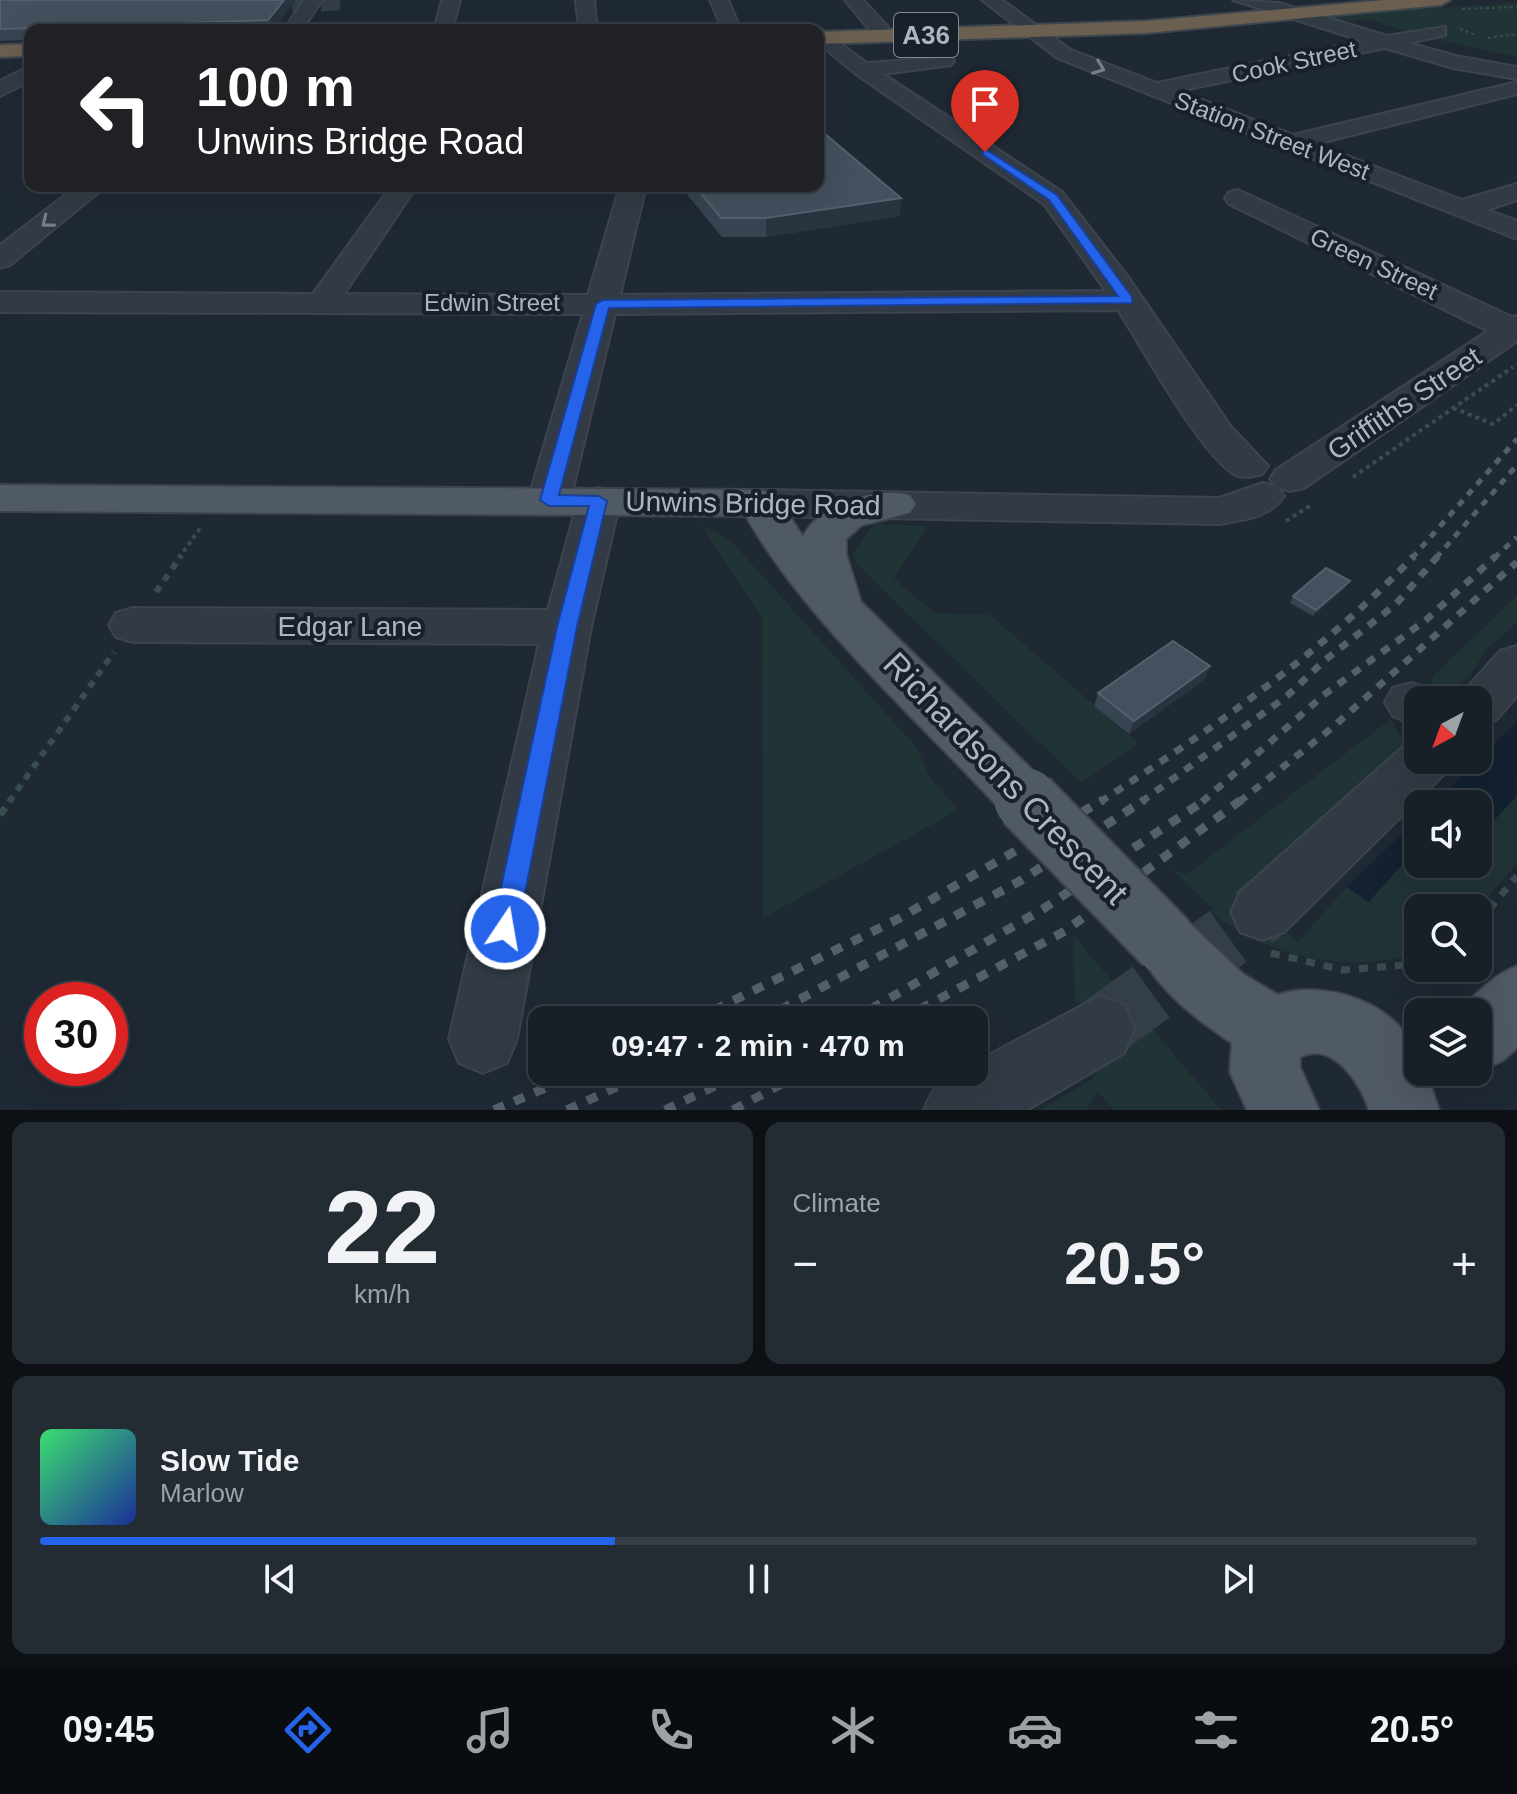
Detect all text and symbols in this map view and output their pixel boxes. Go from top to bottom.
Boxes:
road number: A36 [894,13,958,57]
street label: Cook Street [1229,35,1359,88]
text: 100 m [196,55,355,118]
icon: left [64,56,168,160]
one-way arrow [1092,58,1106,75]
pin [951,70,1019,152]
icon: arrive [963,82,1007,126]
street label: Station Street West [1171,86,1374,185]
text: Unwins Bridge Road [196,121,524,162]
one-way arrow [41,213,56,227]
street label: Green Street [1306,222,1442,305]
street label: Edwin Street [424,289,560,316]
street label: Griffiths Street [1322,341,1487,466]
street label: Unwins Bridge Road [625,486,881,521]
street label: Edgar Lane [278,611,422,642]
street label: Richardsons Crescent [876,644,1136,912]
north arrow [1404,686,1492,774]
map controls [1404,686,1492,1086]
button: sound [1404,790,1492,878]
position arrow [463,887,547,971]
button: search [1404,894,1492,982]
speed limit sign: 30 [24,982,128,1086]
button: layers [1404,998,1492,1086]
text: 09:47 · 2 min · 470 m [611,1029,905,1062]
text: 22 [324,1169,440,1285]
text: Climate [793,1188,881,1218]
text: 20.5° [1064,1230,1205,1297]
text: − [793,1239,818,1288]
text: + [1451,1239,1477,1288]
text: km/h [354,1279,410,1309]
text: Slow Tide [160,1444,299,1477]
text: Marlow [160,1478,244,1508]
icon: previous [258,1557,302,1601]
icon: pause [737,1557,781,1601]
icon: next [1216,1557,1260,1601]
icon: directions [280,1702,336,1758]
icon: music [462,1702,518,1758]
icon: phone [643,1702,699,1758]
icon: climate [825,1702,881,1758]
icon: car [1007,1702,1063,1758]
icon: filters [1188,1702,1244,1758]
text: 09:45 [63,1709,155,1750]
text: 20.5° [1370,1709,1454,1750]

